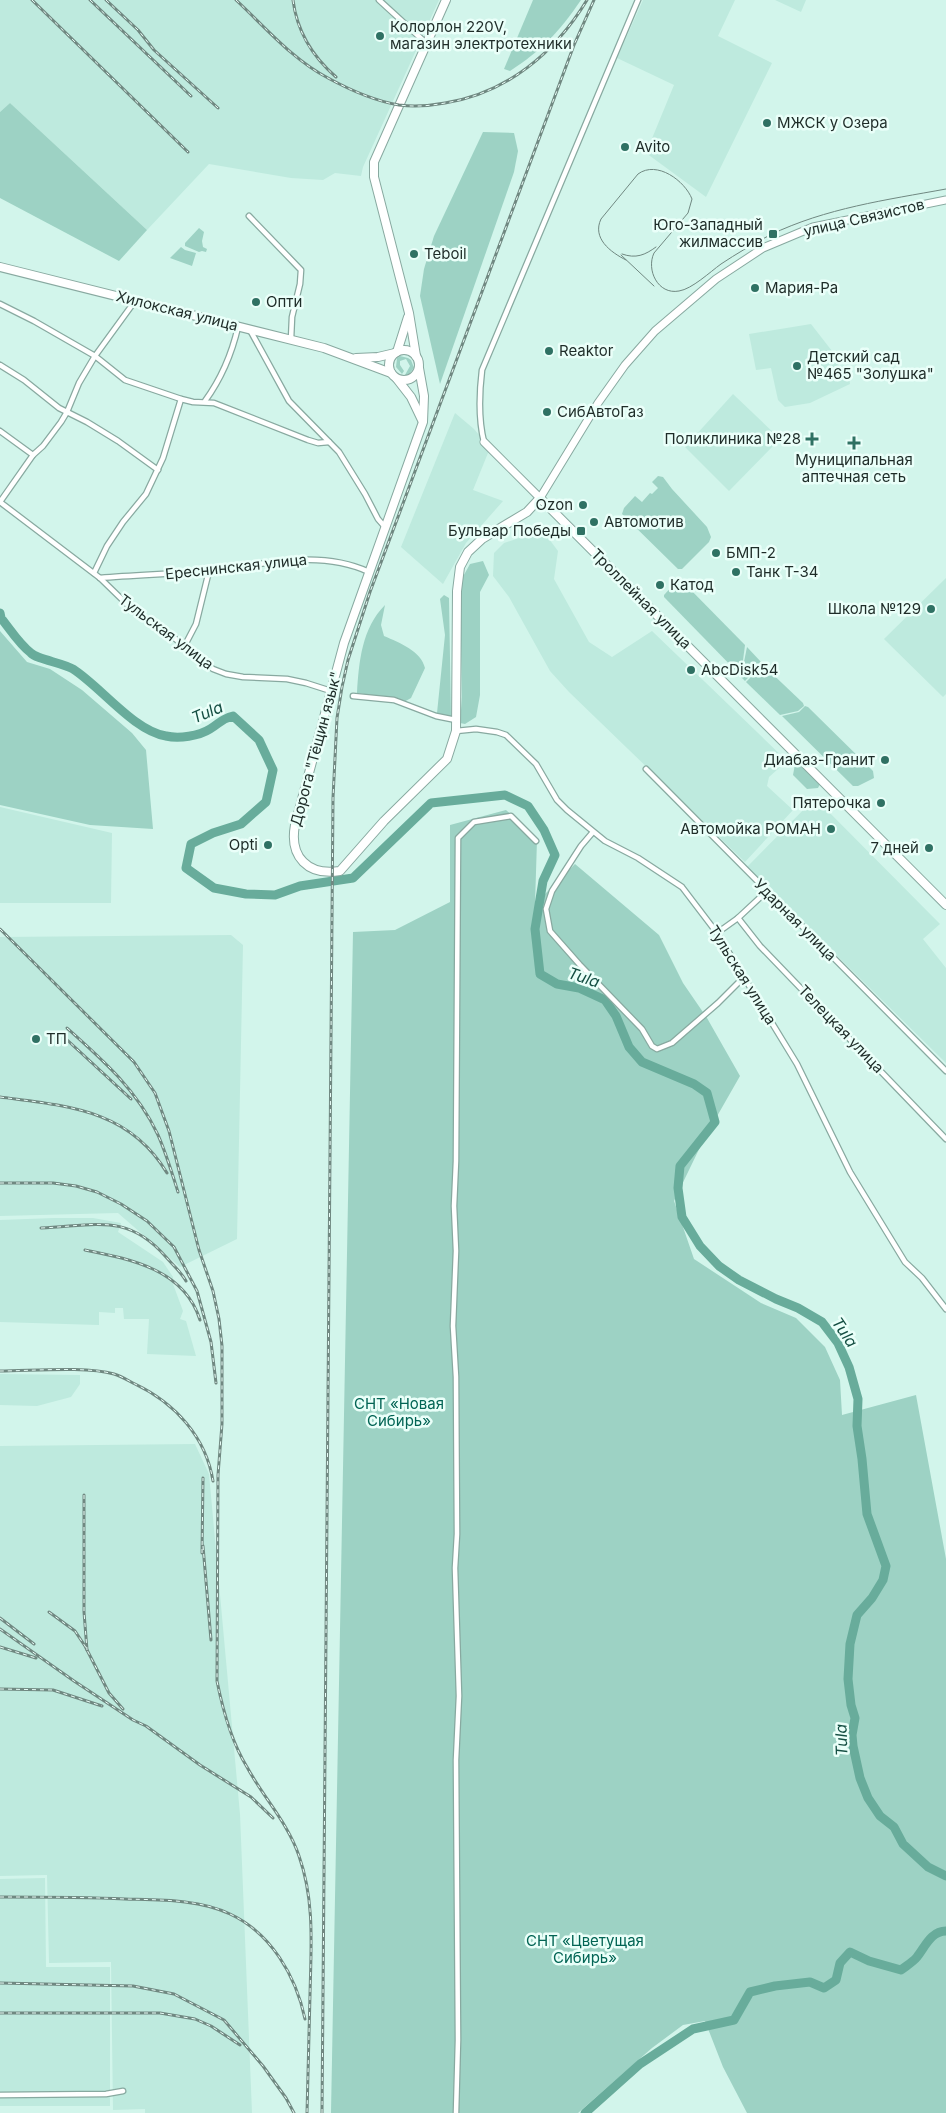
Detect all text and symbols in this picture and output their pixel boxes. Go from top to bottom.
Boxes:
place label: Колорлон 220V, магазин электротехники [390,17,572,53]
marker: Колорлон 220V, магазин электротехники [374,30,386,42]
place label: МЖСК у Озера [777,113,888,132]
marker: МЖСК у Озера [761,117,773,129]
place label: Avito [635,137,670,156]
marker: Avito [619,141,631,153]
street label: улица Связистов [802,194,926,241]
place label: Юго-Западный жилмассив [653,215,763,251]
marker: Юго-Западный жилмассив [767,228,779,240]
place label: Teboil [424,244,467,263]
marker: Teboil [408,248,420,260]
place label: Мария-Ра [765,278,838,297]
marker: Мария-Ра [749,282,761,294]
street label: Хилокская улица [114,286,240,335]
place label: Опти [266,292,302,311]
marker: Опти [250,296,262,308]
place label: Reaktor [559,341,614,360]
marker: Reaktor [543,345,555,357]
place label: Детский сад №465 "Золушка" [807,347,934,383]
marker: Детский сад №465 "Золушка" [791,360,803,372]
place label: СибАвтоГаз [557,402,644,421]
marker: СибАвтоГаз [541,406,553,418]
place label: Поликлиника №28 [664,429,801,448]
marker: Поликлиника №28 [805,432,819,446]
marker: Муниципальная аптечная сеть [848,437,860,449]
place label: Муниципальная аптечная сеть [795,450,913,486]
place label: Ozon [536,495,573,514]
marker: Ozon [577,499,589,511]
place label: Автомотив [604,512,684,531]
marker: Автомотив [588,516,600,528]
place label: Бульвар Победы [448,521,571,540]
marker: Бульвар Победы [575,525,587,537]
place label: БМП-2 [726,543,776,562]
street label: Троллейная улица [587,544,696,653]
marker: БМП-2 [710,547,722,559]
street label: Ереснинская улица [164,550,308,583]
place label: Танк Т-34 [746,562,819,581]
marker: Танк Т-34 [730,566,742,578]
place label: Катод [670,575,714,594]
marker: Катод [654,579,666,591]
street label: Тульская улица [115,590,217,673]
place label: Школа №129 [828,599,921,618]
marker: Школа №129 [925,603,937,615]
place label: AbcDisk54 [701,660,779,679]
marker: AbcDisk54 [685,664,697,676]
street label: Дорога "Тёщин язык" [286,669,345,828]
water label: Tula [188,696,226,728]
place label: Диабаз-Гранит [763,750,875,769]
marker: Диабаз-Гранит [879,754,891,766]
place label: Пятерочка [793,793,871,812]
marker: Пятерочка [875,797,887,809]
place label: Автомойка РОМАН [680,819,821,838]
marker: Автомойка РОМАН [825,823,837,835]
place label: Opti [229,835,258,854]
place label: 7 дней [870,838,919,857]
marker: Opti [262,839,274,851]
marker: 7 дней [923,842,935,854]
street label: Ударная улица [750,874,841,965]
street label: Тульская улица [704,921,781,1028]
water label: Tula [565,962,603,992]
street label: Телецкая улица [794,981,888,1077]
place label: ТП [46,1029,67,1048]
marker: ТП [30,1033,42,1045]
water label: Tula [828,1313,862,1351]
park label: СНТ «Новая Сибирь» [354,1394,444,1430]
water label: Tula [830,1723,852,1757]
park label: СНТ «Цветущая Сибирь» [526,1931,644,1967]

